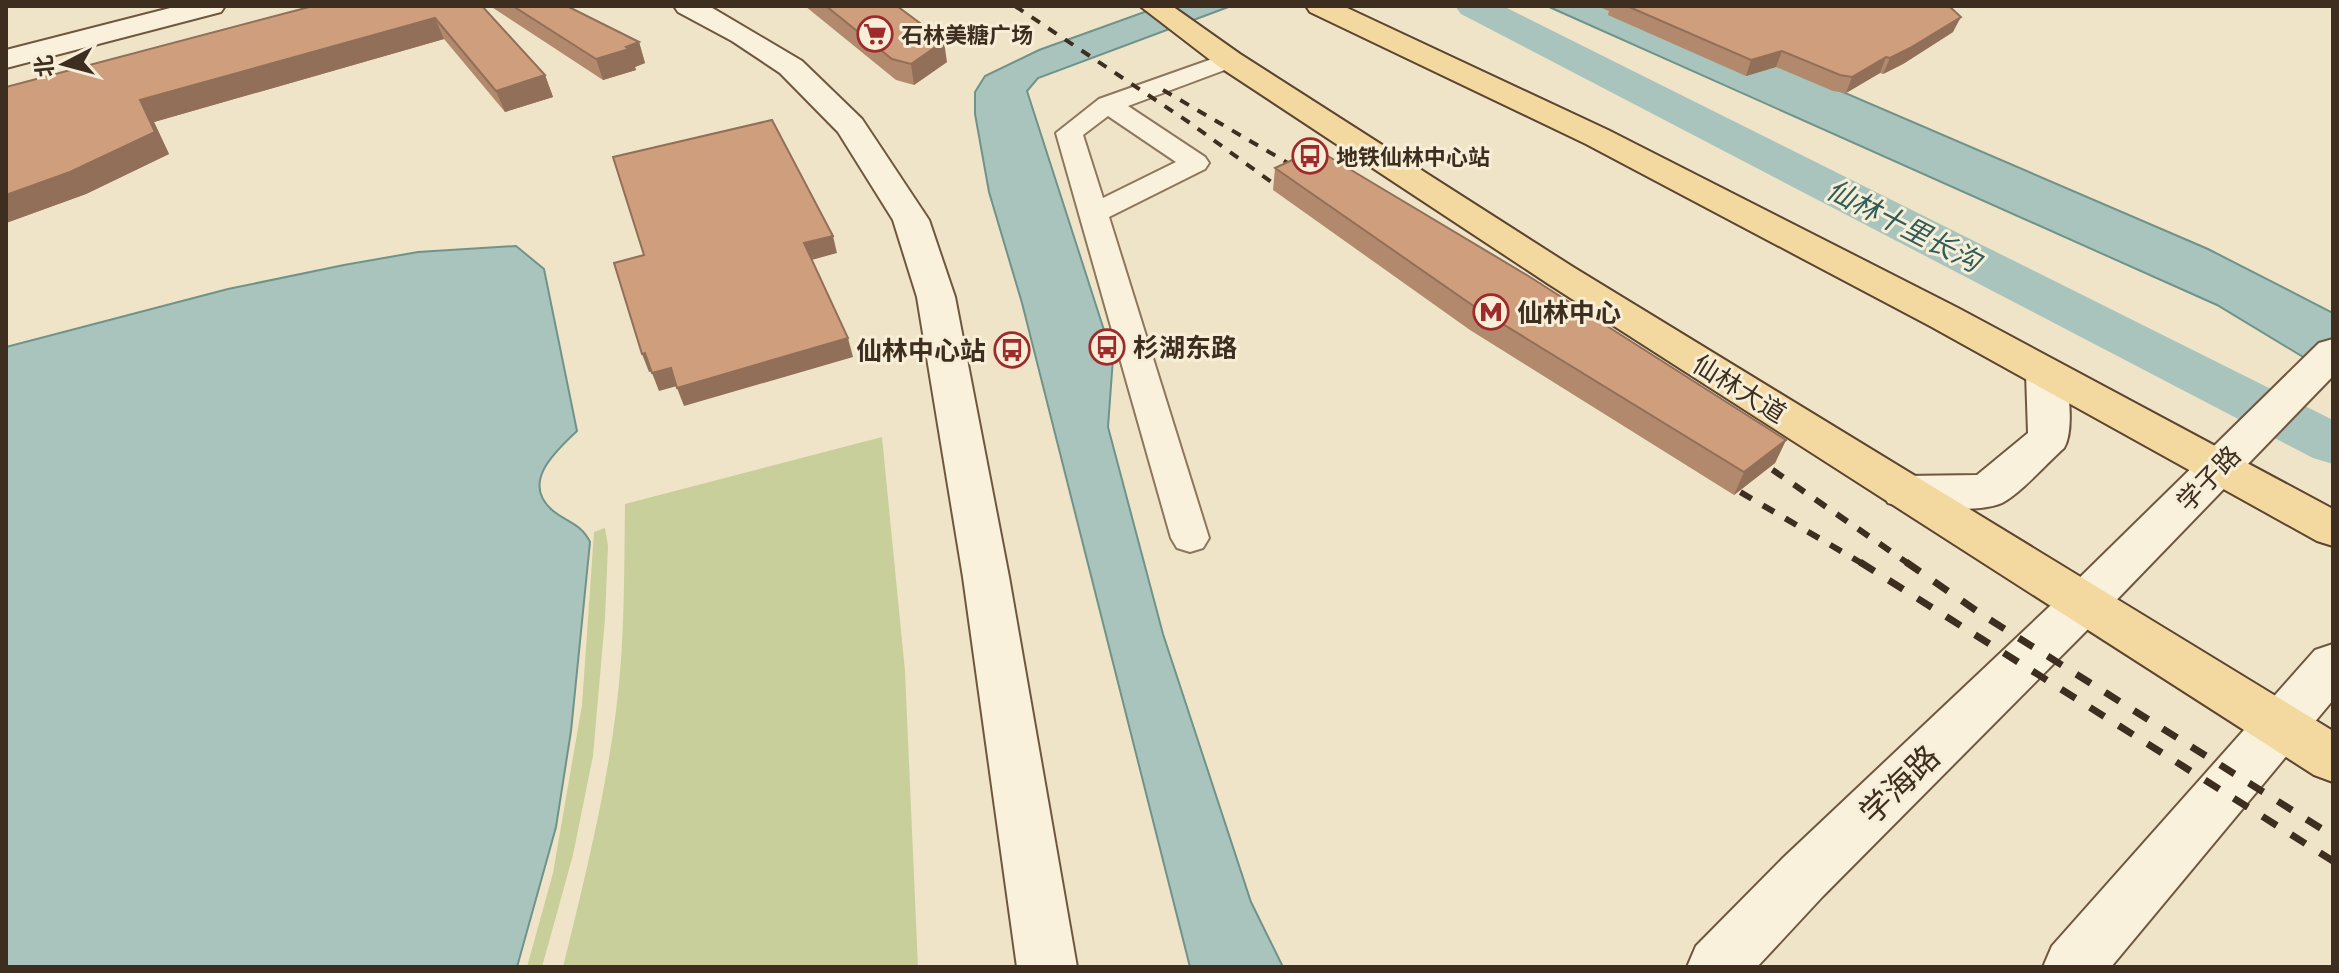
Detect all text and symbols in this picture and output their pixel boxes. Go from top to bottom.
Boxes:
supermarket icon: 石林美糖广场 [856,15,894,53]
place label: 石林美糖广场 [901,20,1033,49]
north arrow [24,24,104,104]
text: 北 [28,54,59,79]
bus stop icon: 地铁仙林中心站 [1291,137,1329,175]
place label: 地铁仙林中心站 [1336,142,1490,171]
water label: 仙林十里长沟 [1821,170,1990,281]
metro station icon: 仙林中心 [1472,293,1510,331]
place label: 仙林中心 [1517,295,1621,329]
bus stop icon: 杉湖东路 [1088,328,1126,366]
place label: 杉湖东路 [1133,330,1237,364]
bus stop icon: 仙林中心站 [993,331,1031,369]
place label: 仙林中心站 [856,333,986,367]
street label: 仙林大道 [1687,346,1793,430]
street label: 学子路 [2169,438,2247,518]
street label: 学海路 [1850,736,1948,832]

